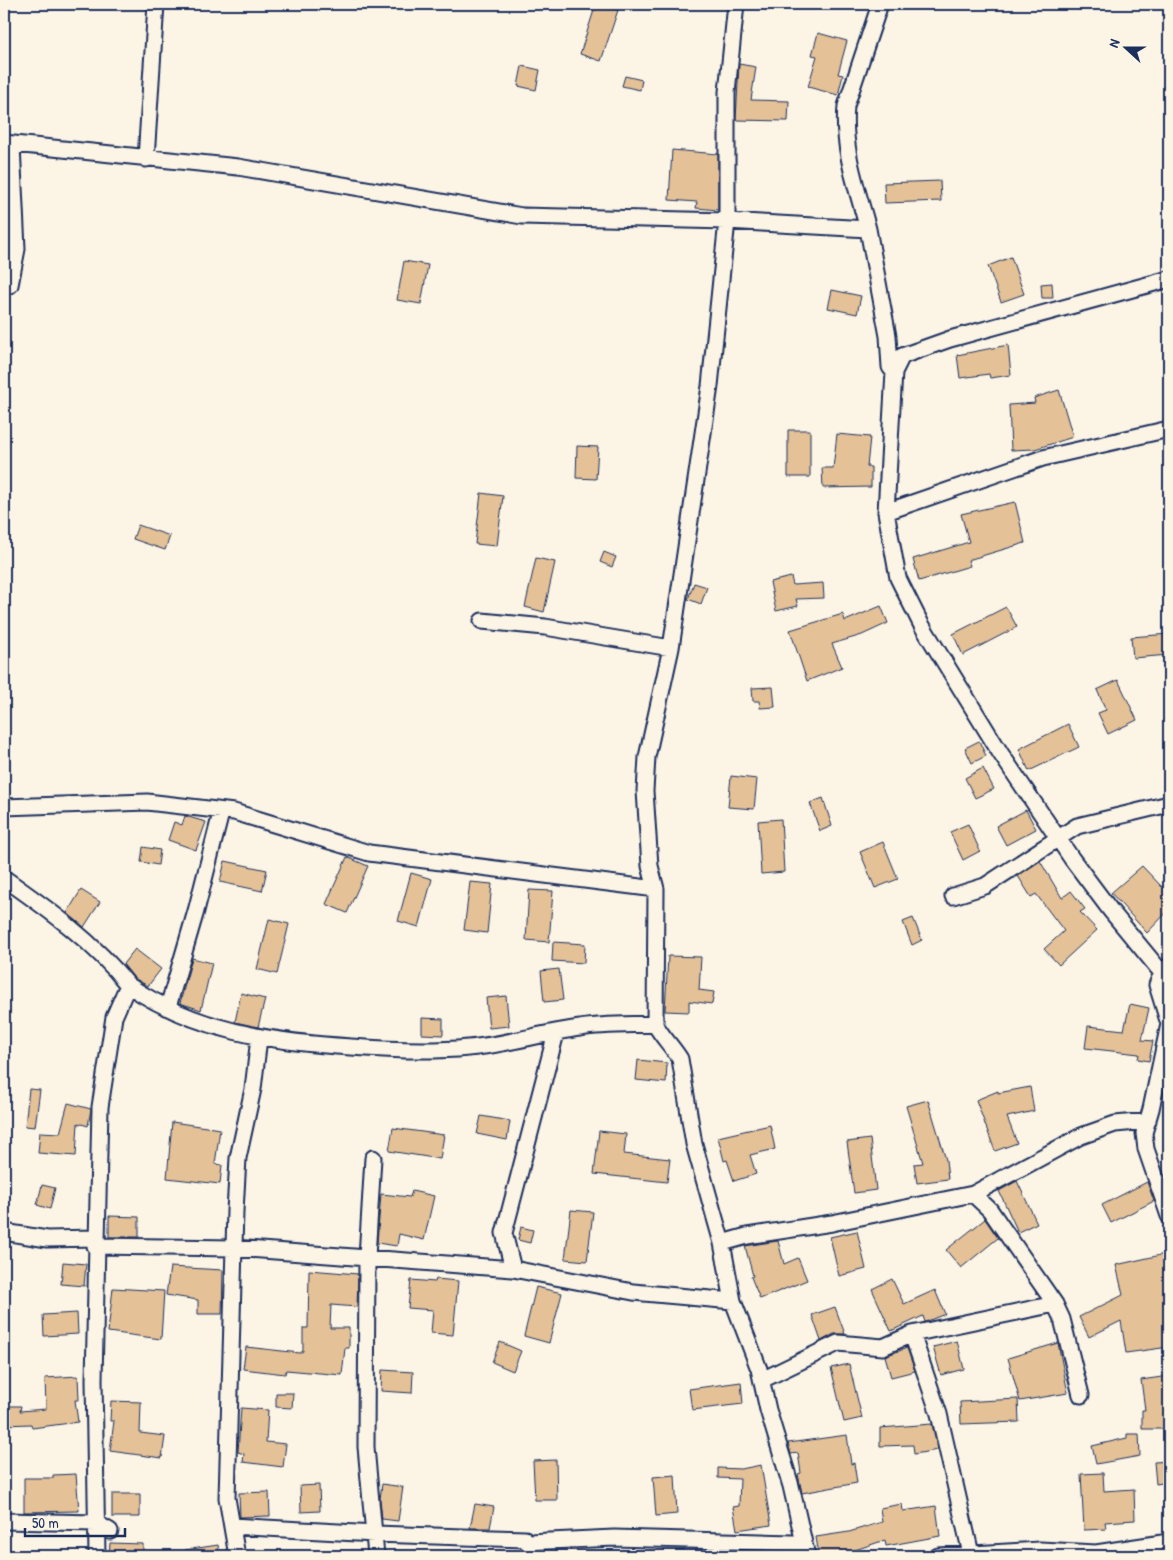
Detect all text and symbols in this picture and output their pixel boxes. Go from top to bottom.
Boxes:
north arrow [1100,22,1150,72]
text: N [1103,36,1124,50]
scale bar [25,1505,125,1537]
text: 50 m [32,1512,59,1533]

